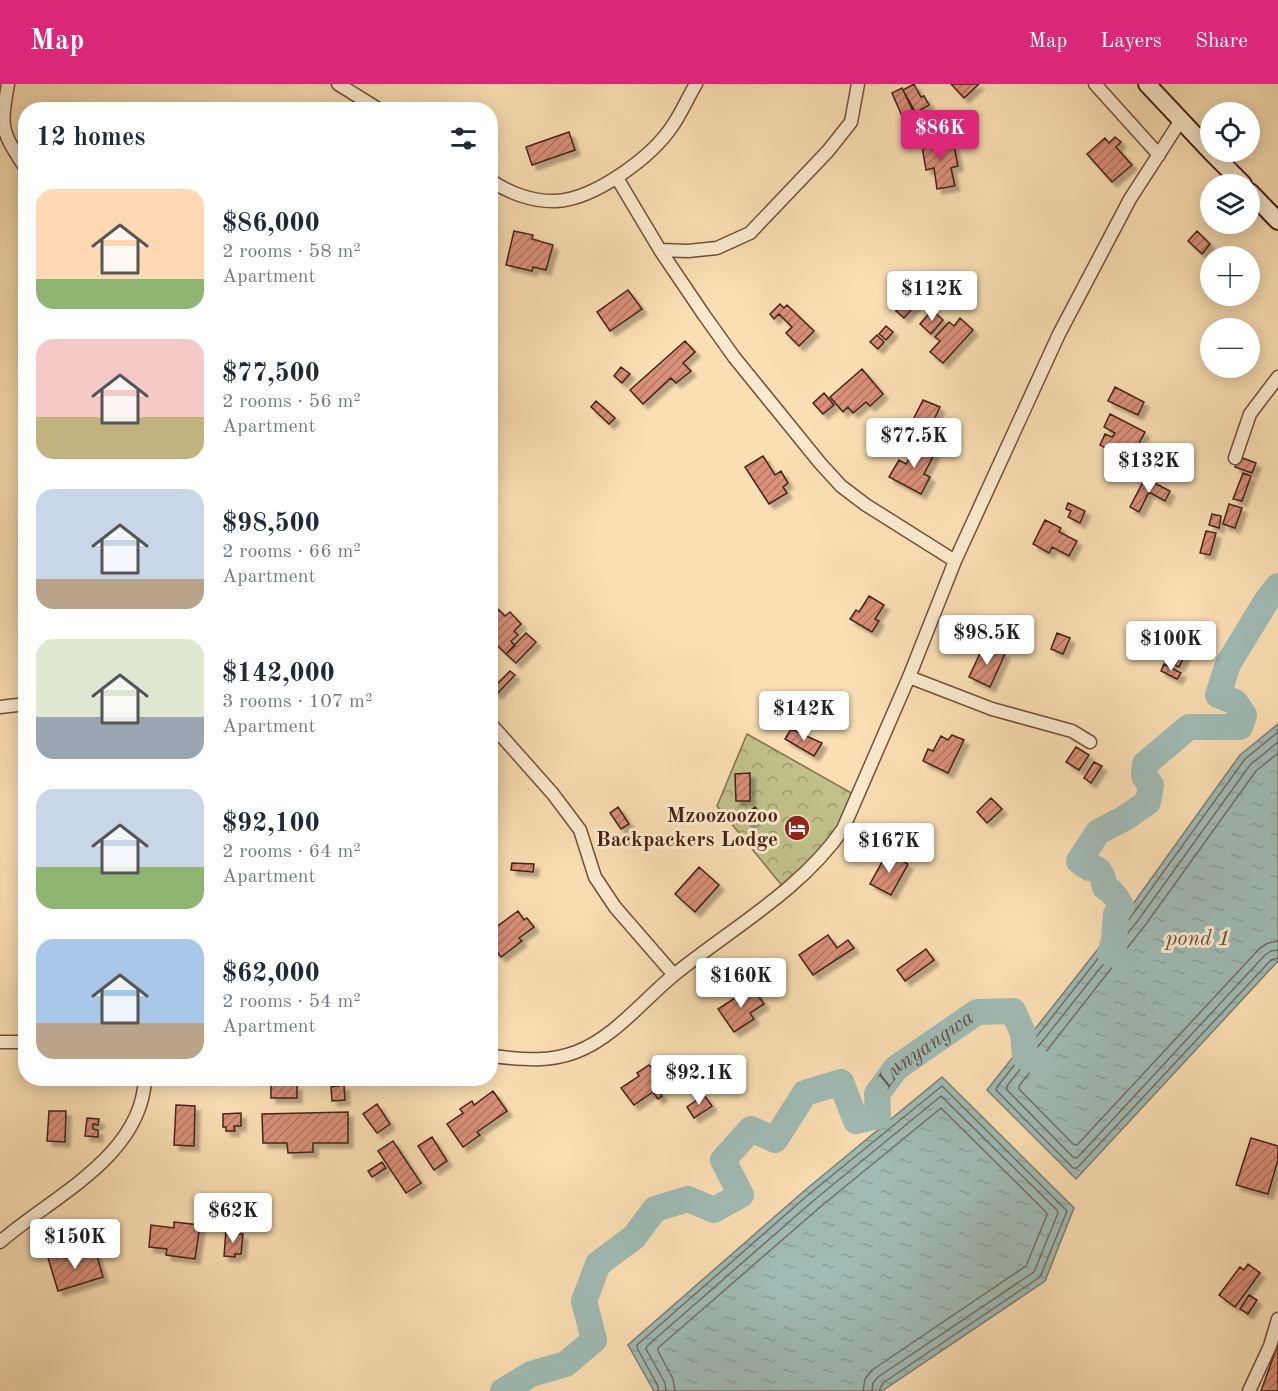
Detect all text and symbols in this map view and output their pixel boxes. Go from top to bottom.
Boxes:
text: Map [30,28,84,56]
text: Map [1028,31,1067,52]
text: Layers [1100,31,1162,52]
text: Share [1195,31,1248,52]
map controls [1200,102,1260,378]
button: locate [1200,102,1260,162]
pin: $86K [904,110,976,161]
text: $86K [915,119,965,139]
icon: filters [447,122,480,155]
text: 12 homes [36,125,145,151]
button: layers [1200,174,1260,234]
text: $86,000 [222,211,320,237]
icon: home [84,213,156,285]
text: 2 rooms · 58 m² [222,242,361,262]
button: + [1200,246,1260,306]
text: Apartment [222,267,316,287]
pin: $112K [890,271,974,322]
text: $112K [901,280,963,300]
button: − [1200,318,1260,378]
text: $77,500 [222,361,320,387]
icon: home [84,363,156,435]
text: 2 rooms · 56 m² [222,392,361,412]
text: Apartment [222,417,316,437]
pin: $77.5K [865,418,963,469]
text: $77.5K [880,427,948,447]
pin: $132K [1107,443,1191,494]
text: $132K [1118,452,1180,472]
text: $98,500 [222,511,320,537]
icon: home [84,513,156,585]
text: 2 rooms · 66 m² [222,542,361,562]
text: Apartment [222,567,316,587]
pin: $98.5K [938,615,1036,666]
pin: $100K [1129,621,1213,672]
text: $98.5K [953,624,1021,644]
text: $100K [1140,630,1202,650]
text: $142,000 [222,661,335,687]
icon: home [84,663,156,735]
pin: $142K [762,691,846,742]
text: 3 rooms · 107 m² [222,692,372,712]
text: $142K [773,700,835,720]
text: Apartment [222,717,316,737]
place label: Mzoozoozoo Backpackers Lodge [596,806,778,851]
text: $92,100 [222,811,320,837]
icon: home [84,813,156,885]
hotel icon: Mzoozoozoo Backpackers Lodge [782,813,812,843]
pin: $167K [847,823,931,874]
text: $167K [858,832,920,852]
text: 2 rooms · 64 m² [222,842,361,862]
text: Apartment [222,867,316,887]
water label: pond 1 [1163,928,1231,950]
pin: $160K [699,958,783,1009]
text: $62,000 [222,961,320,987]
icon: home [84,963,156,1035]
text: $160K [710,967,772,987]
text: 2 rooms · 54 m² [222,992,361,1012]
water label: Lunyangwa [874,1007,978,1093]
text: Apartment [222,1017,316,1037]
pin: $92.1K [650,1055,748,1106]
text: $92.1K [665,1064,733,1084]
pin: $62K [197,1193,269,1244]
text: $62K [208,1202,258,1222]
pin: $150K [33,1219,117,1270]
text: $150K [44,1228,106,1248]

